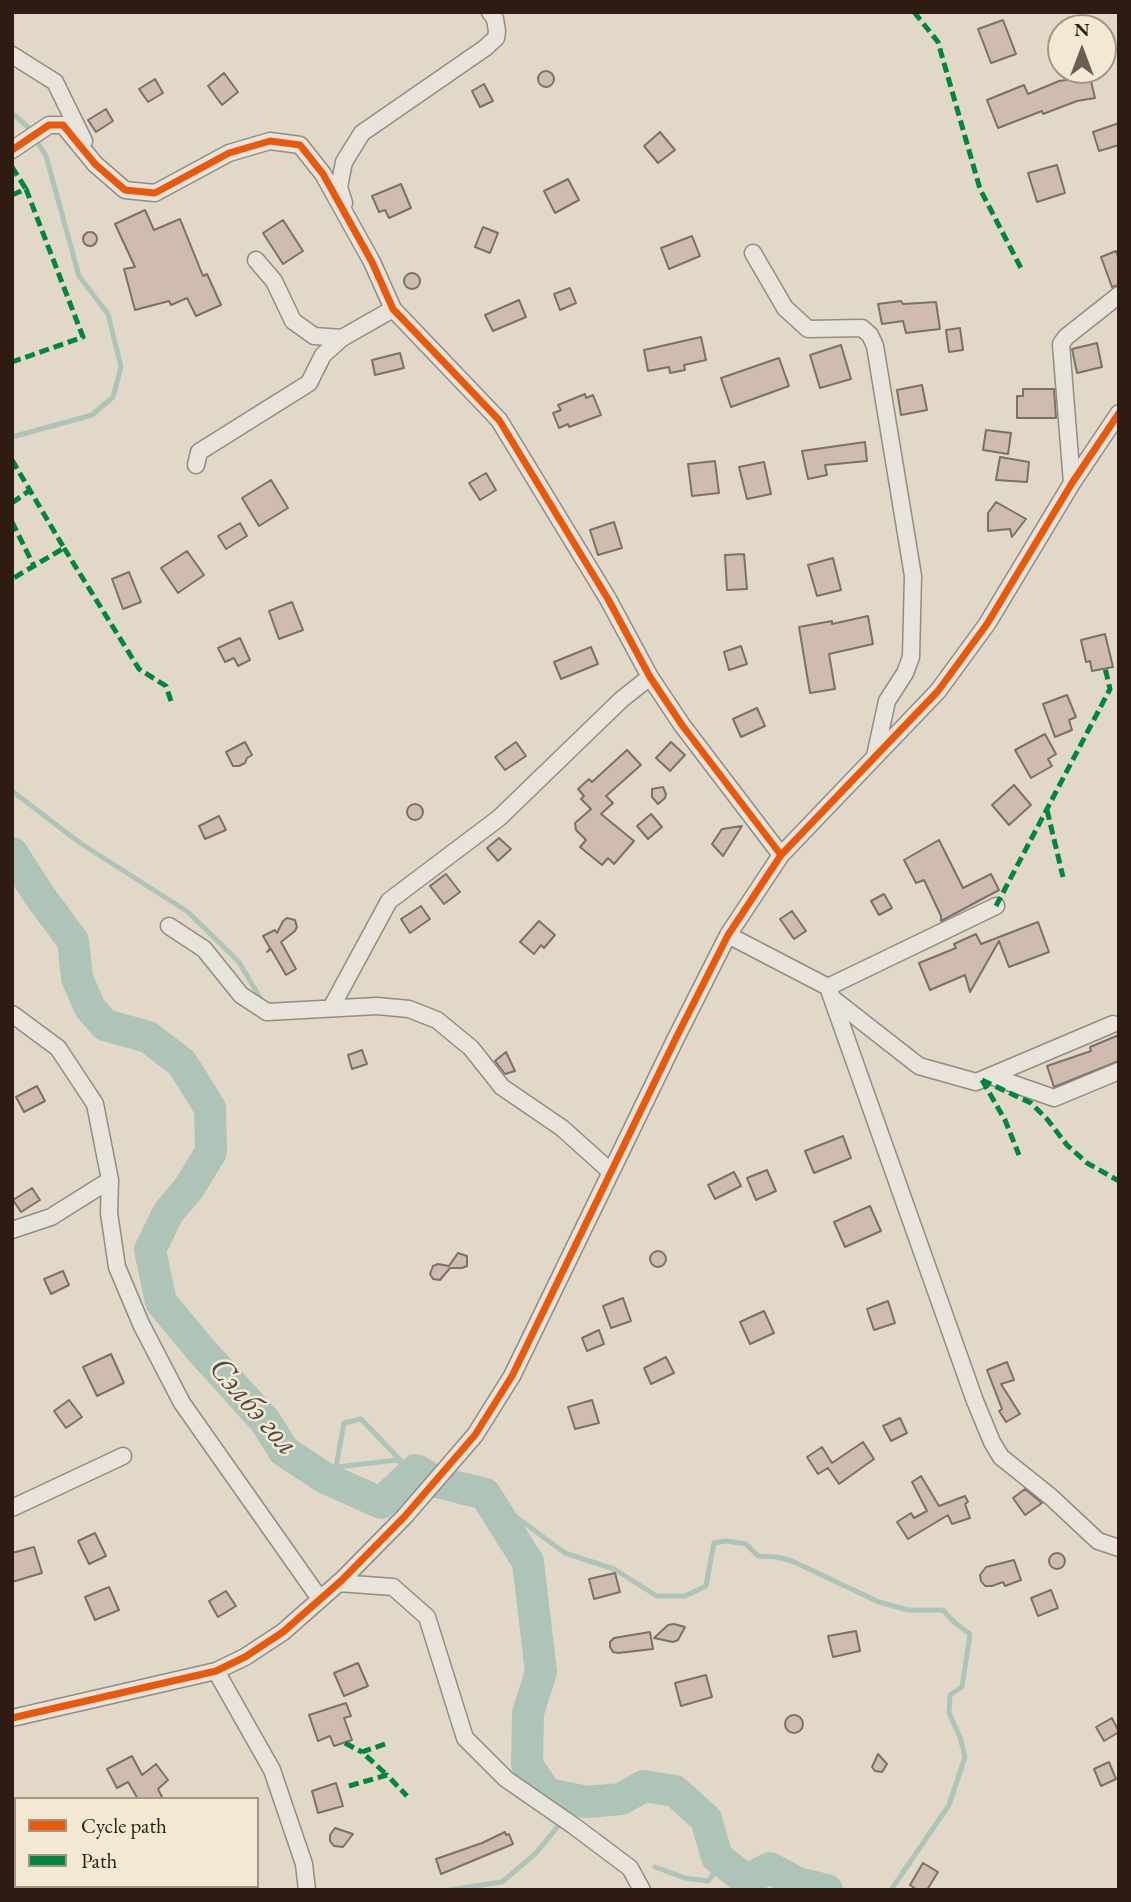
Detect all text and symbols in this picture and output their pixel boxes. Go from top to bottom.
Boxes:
north arrow [1047,14,1117,84]
text: N [1074,17,1090,42]
water label: Сэлбэ гол [199,1350,307,1464]
legend [14,1797,259,1888]
text: Cycle path [81,1812,167,1839]
text: Path [81,1847,117,1874]

